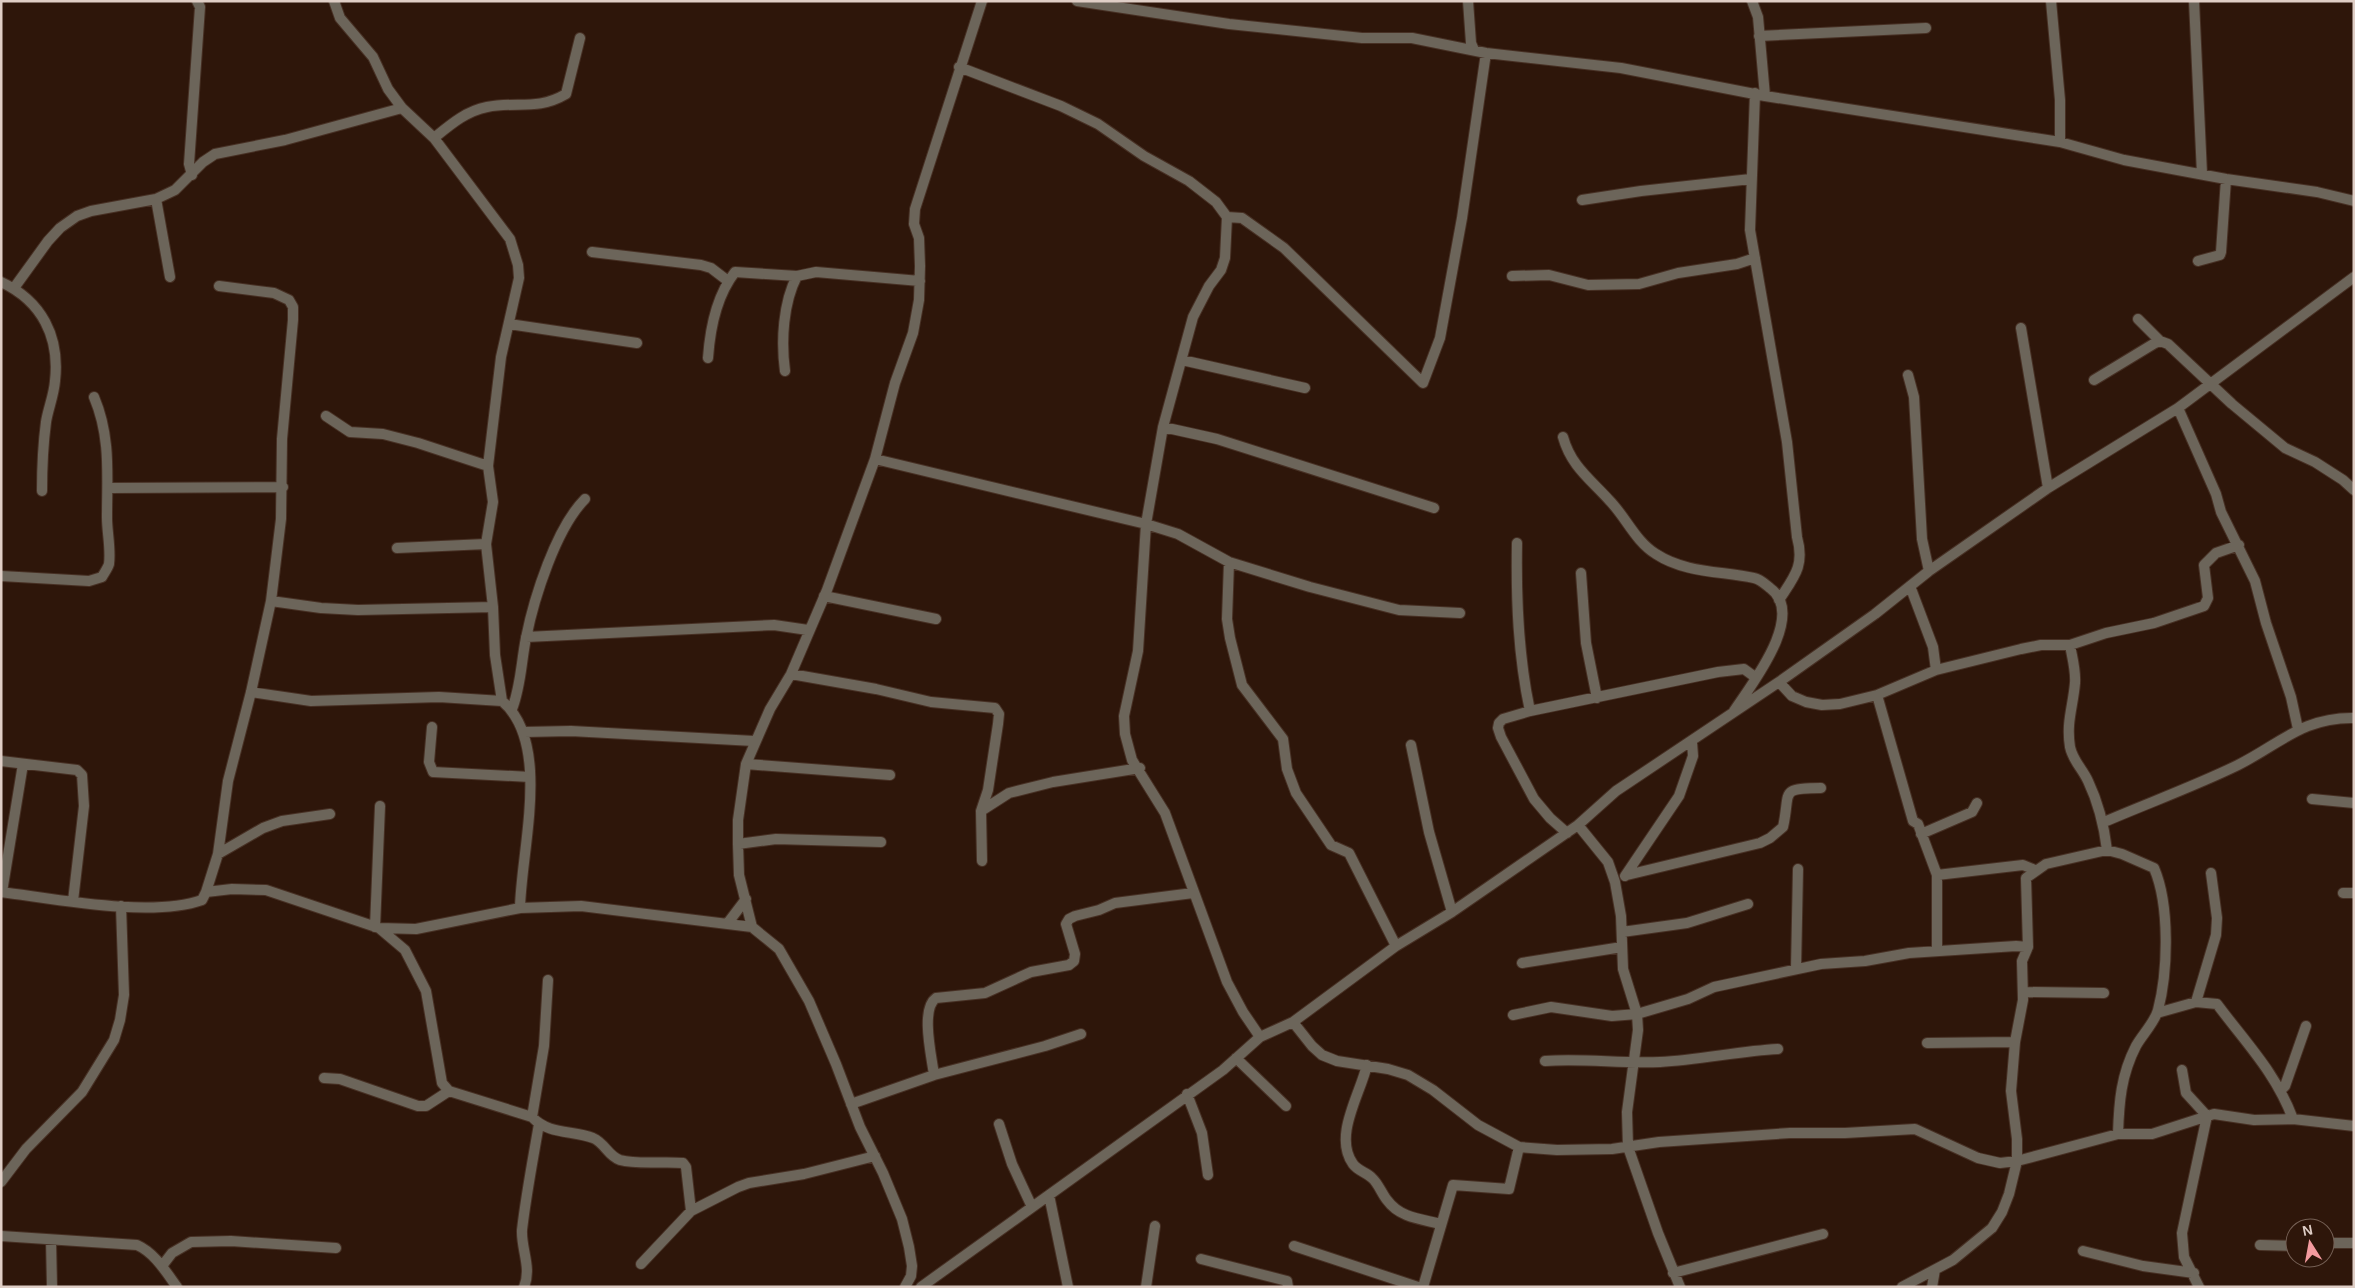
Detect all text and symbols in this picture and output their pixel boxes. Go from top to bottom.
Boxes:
north arrow [2285,1218,2335,1268]
text: N [2301,1221,2314,1239]

